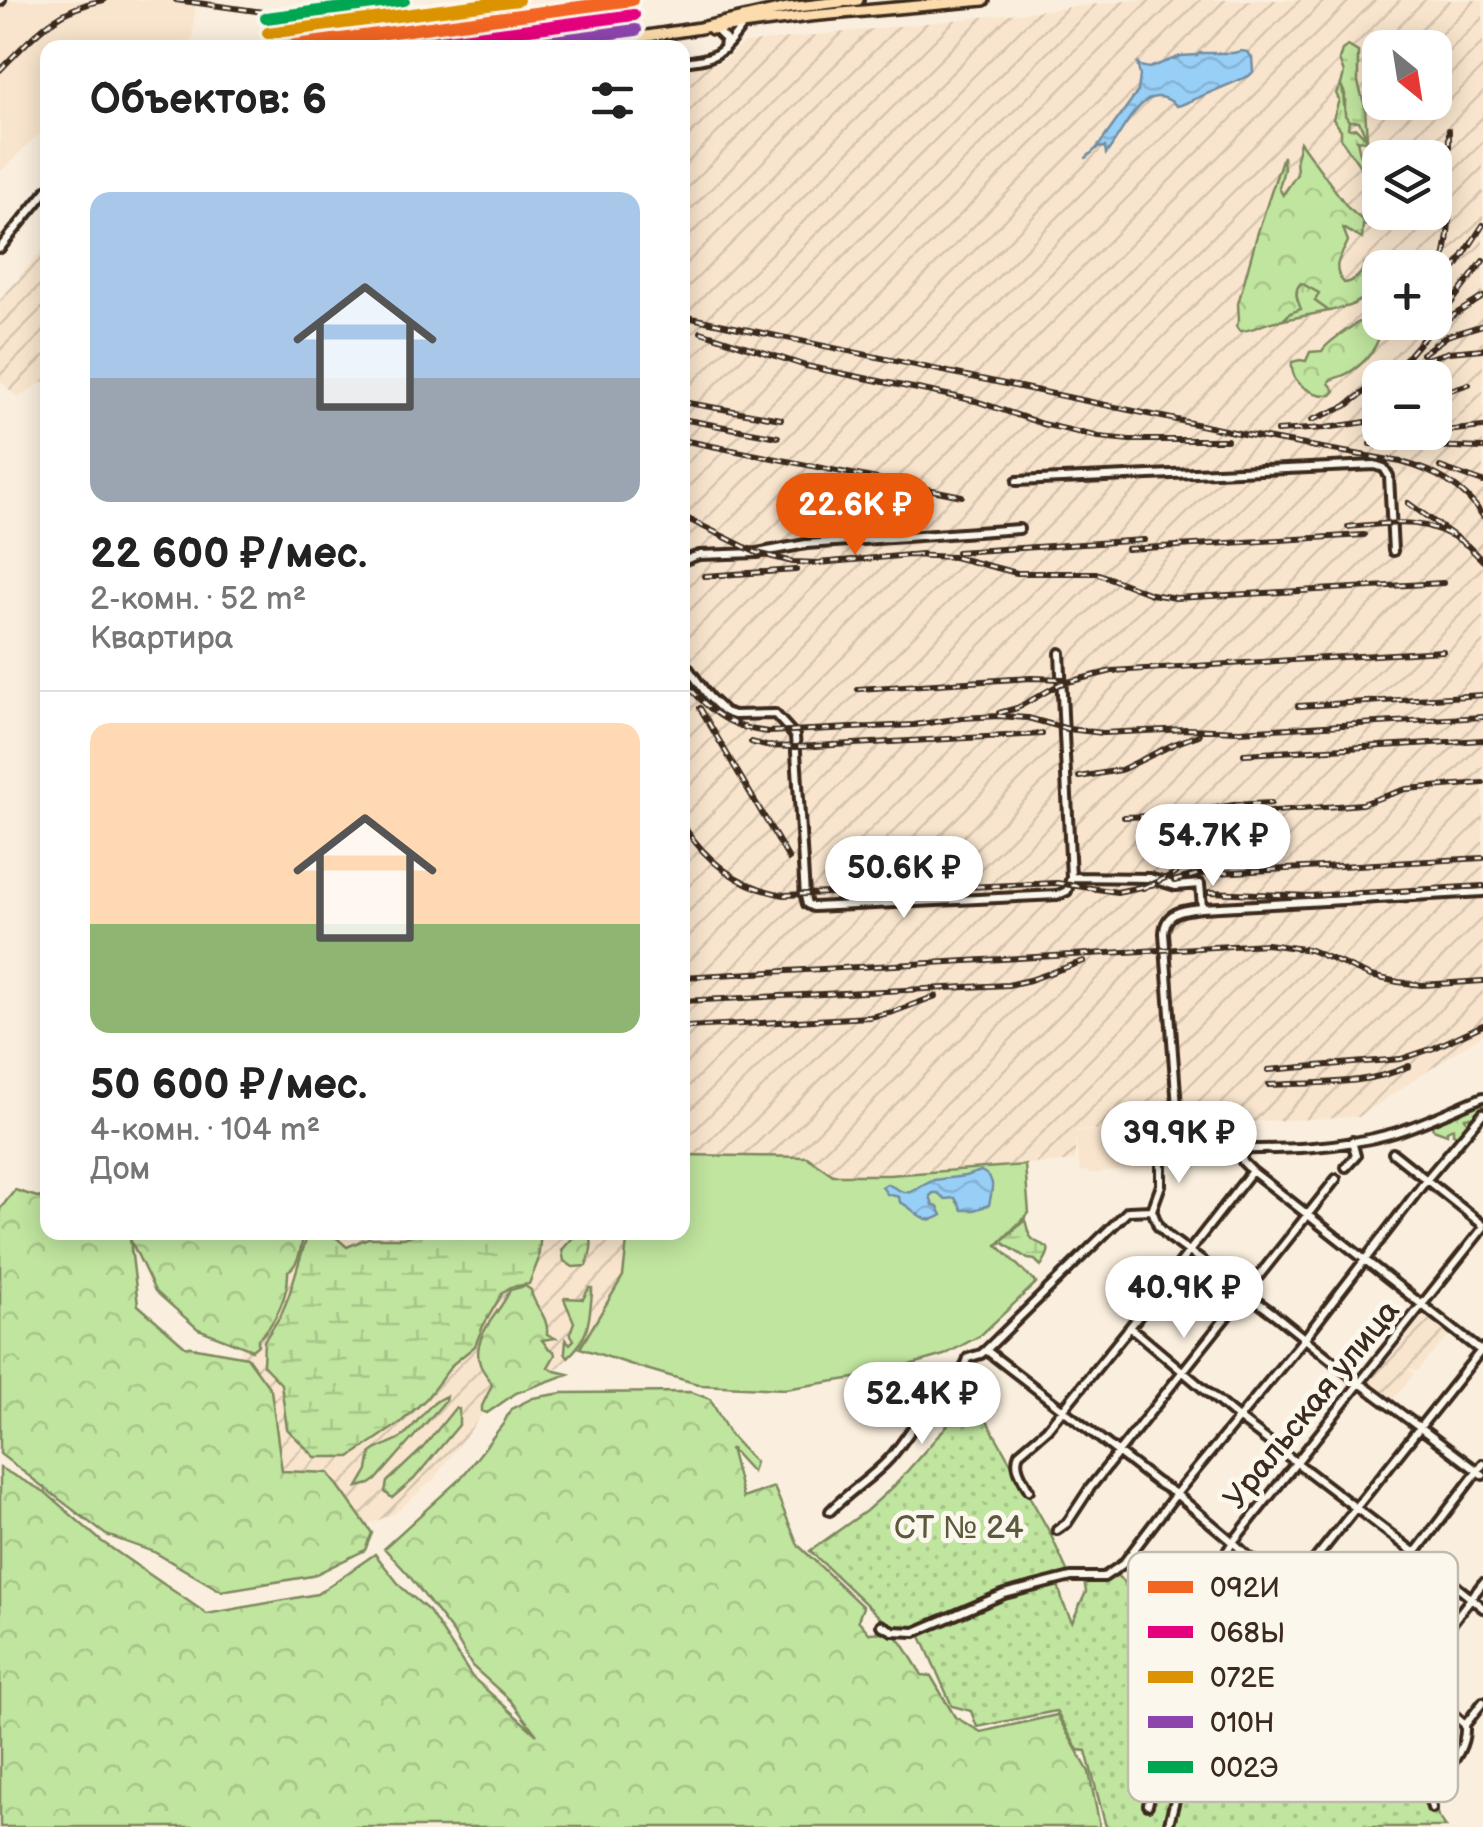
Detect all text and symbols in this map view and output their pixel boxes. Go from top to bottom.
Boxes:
north arrow [1362,30,1452,120]
map controls [1362,30,1452,450]
icon: filters [585,73,640,128]
text: Объектов: 6 [90,75,327,126]
button: layers [1362,140,1452,230]
button: + [1362,250,1452,340]
icon: home [275,257,455,437]
button: − [1362,360,1452,450]
pin: 22.6K ₽ [763,473,947,558]
text: 22.6K ₽ [798,486,912,525]
text: 22 600 ₽/мес. [90,529,367,580]
text: 2-комн. · 52 m² [90,580,306,619]
text: Квартира [90,619,233,658]
icon: home [275,788,455,968]
pin: 54.7K ₽ [1121,804,1305,889]
text: 54.7K ₽ [1157,817,1269,856]
pin: 50.6K ₽ [812,836,996,921]
text: 50.6K ₽ [847,849,961,888]
text: 50 600 ₽/мес. [90,1060,367,1111]
pin: 39.9K ₽ [1087,1101,1271,1186]
text: 4-комн. · 104 m² [90,1111,320,1150]
text: 39.9K ₽ [1123,1114,1235,1153]
text: Дом [90,1150,150,1189]
pin: 40.9K ₽ [1092,1256,1276,1341]
text: 40.9K ₽ [1127,1269,1241,1308]
street label: Уральская улица [1216,1292,1409,1517]
pin: 52.4K ₽ [830,1362,1014,1447]
text: 52.4K ₽ [866,1375,978,1414]
park label: СТ № 24 [894,1509,1024,1548]
legend [1128,1552,1458,1802]
text: 092И [1210,1572,1280,1605]
text: 068Ы [1210,1617,1285,1650]
text: 072Е [1210,1662,1275,1695]
text: 010Н [1210,1707,1275,1740]
text: 002Э [1210,1752,1278,1785]

